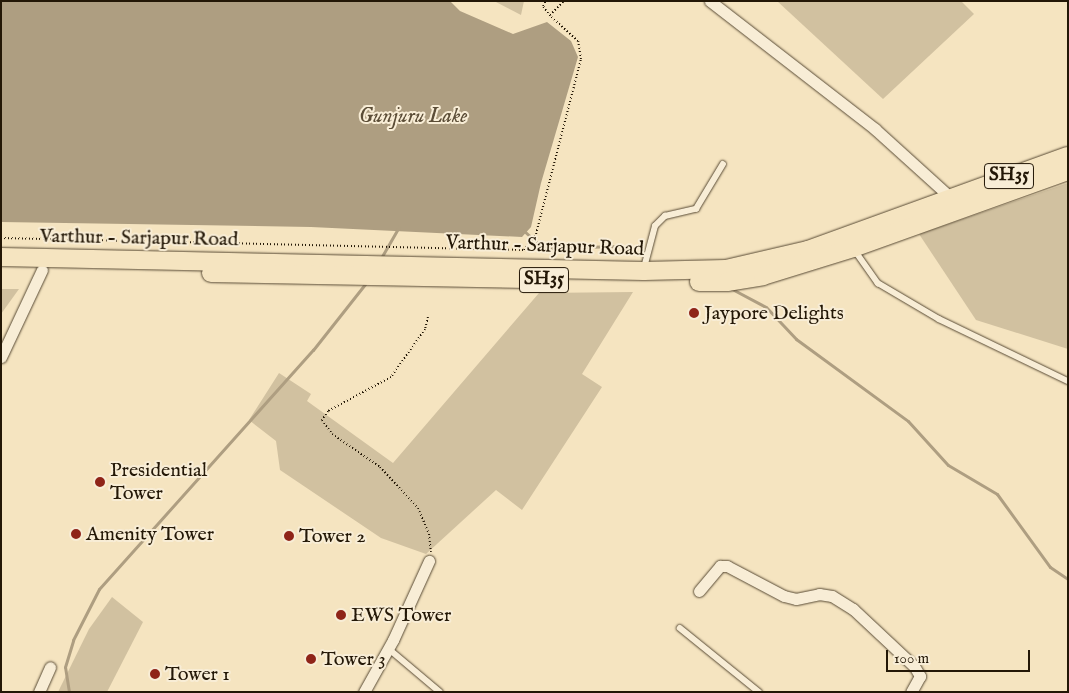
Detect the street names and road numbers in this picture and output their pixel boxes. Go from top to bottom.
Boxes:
road number: SH35 [983,160,1035,192]
street label: Varthur - Sarjapur Road [40,224,238,252]
street label: Varthur - Sarjapur Road [445,231,645,261]
road number: SH35 [518,264,570,296]

